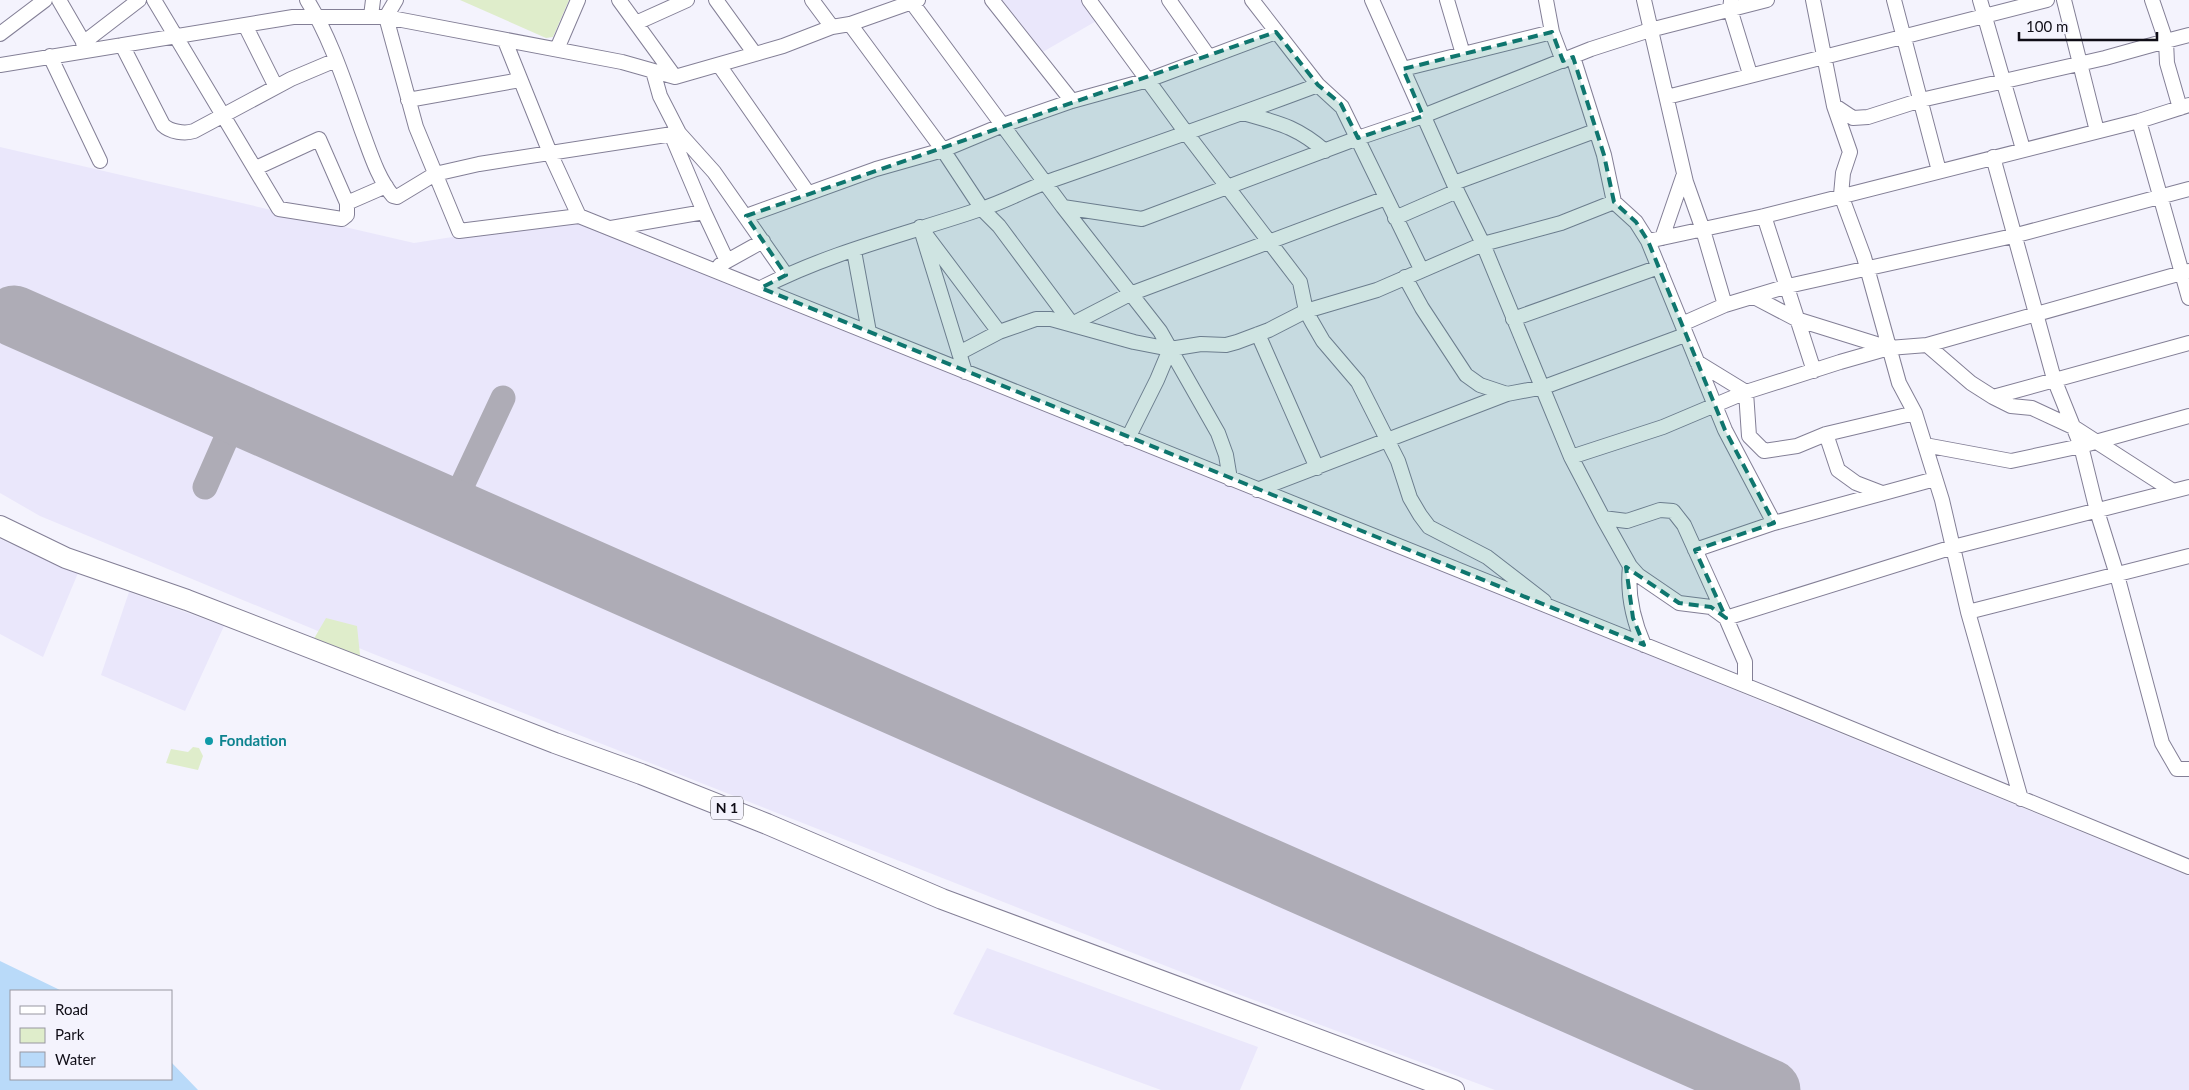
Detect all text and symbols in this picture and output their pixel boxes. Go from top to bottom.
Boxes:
scale bar [2019,10,2156,42]
text: 100 m [2026,17,2068,35]
place label: Fondation [219,731,287,749]
marker: Fondation [203,735,215,747]
road number: N 1 [711,796,743,820]
legend [10,990,172,1080]
text: Road [55,1000,88,1018]
text: Park [55,1025,85,1043]
text: Water [55,1050,96,1068]

